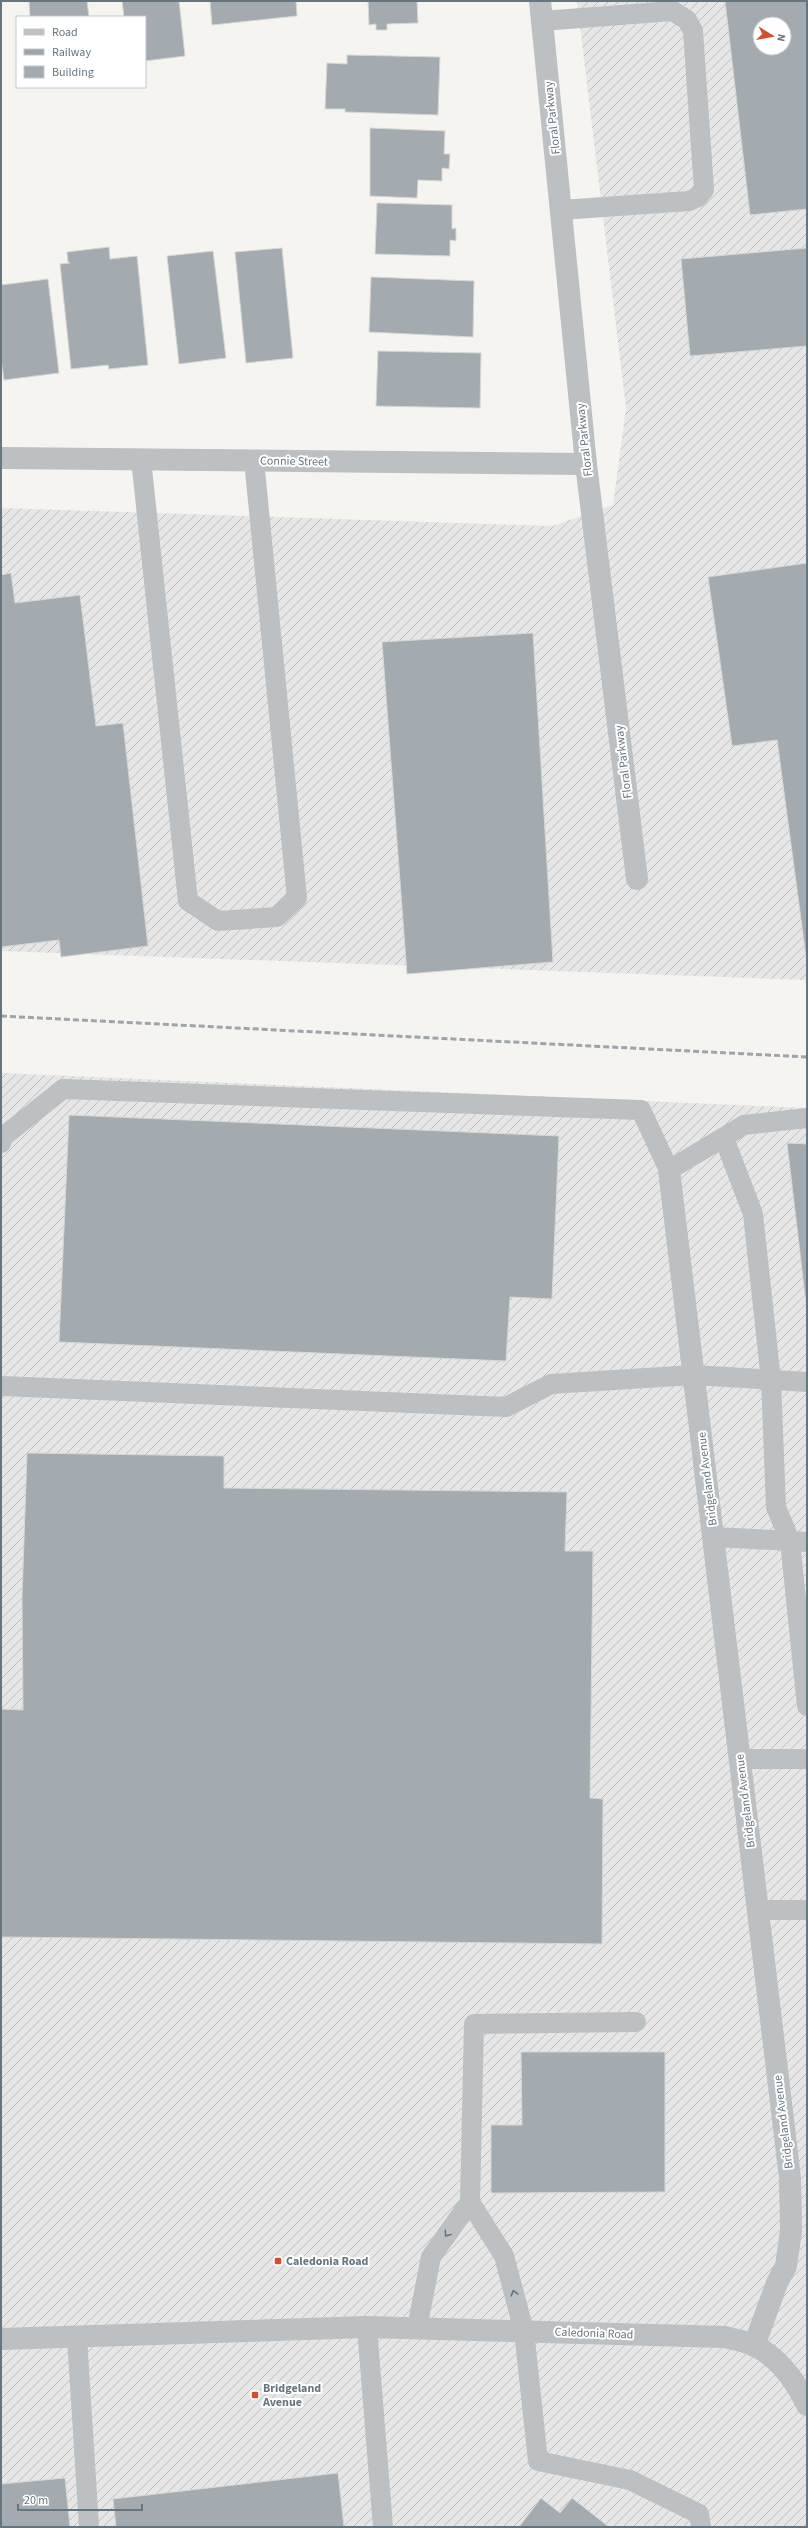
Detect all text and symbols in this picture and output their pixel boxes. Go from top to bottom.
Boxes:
legend [16,16,146,88]
north arrow [752,16,792,56]
text: Road [52,24,78,41]
text: N [773,33,789,43]
text: Railway [52,44,91,61]
text: Building [52,64,94,81]
street label: Floral Parkway [540,80,565,155]
street label: Floral Parkway [572,402,597,477]
street label: Connie Street [260,452,328,471]
street label: Floral Parkway [611,724,636,799]
street label: Bridgeland Avenue [693,1431,722,1527]
street label: Bridgeland Avenue [731,1753,760,1849]
street label: Bridgeland Avenue [769,2074,798,2170]
one-way arrow [445,2229,452,2236]
place label: Caledonia Road [286,2253,368,2270]
marker: Caledonia Road [273,2256,283,2266]
one-way arrow [510,2290,519,2297]
street label: Caledonia Road [554,2324,634,2343]
place label: Bridgeland Avenue [262,2380,321,2411]
marker: Bridgeland Avenue [250,2390,260,2400]
scale bar [18,2486,142,2512]
text: 20 m [24,2492,48,2509]

